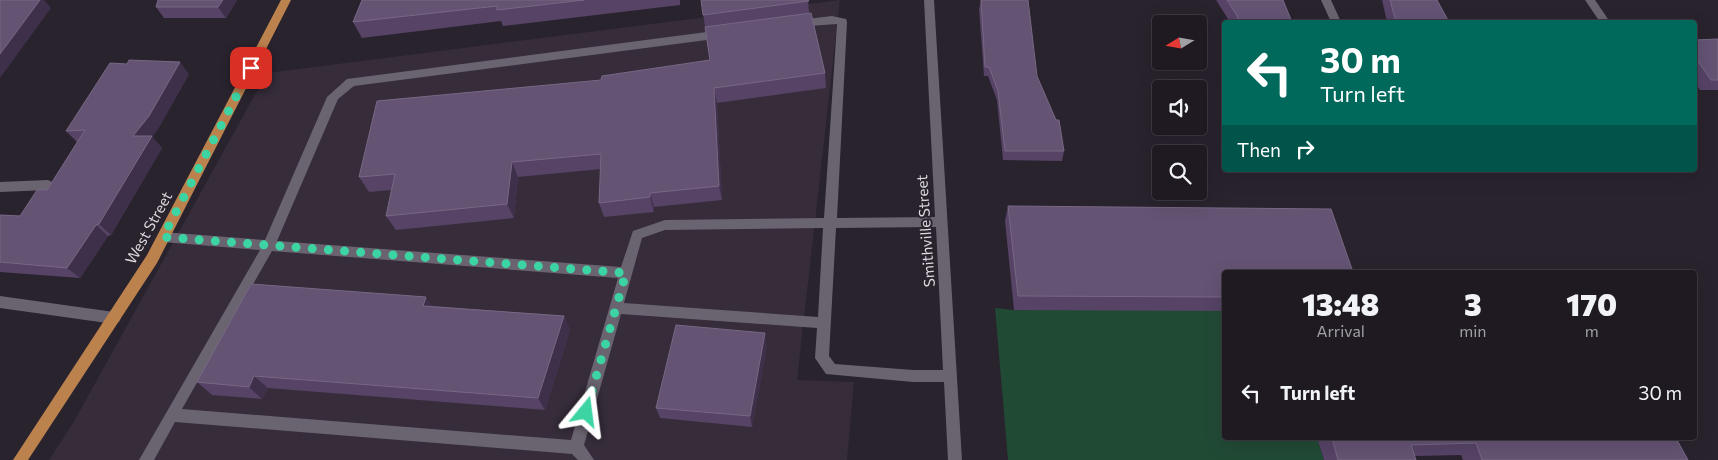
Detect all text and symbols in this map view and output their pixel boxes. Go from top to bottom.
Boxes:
north arrow [1152,15,1208,70]
map controls [1152,15,1207,200]
text: 30 m [1320,37,1401,80]
icon: left [1237,40,1302,105]
pin [230,47,272,89]
icon: arrive [237,54,265,82]
button: sound [1152,80,1207,135]
text: Turn left [1320,80,1405,107]
icon: right [1291,135,1319,163]
text: Then [1237,138,1281,161]
button: search [1152,145,1207,200]
street label: Smithville Street [912,174,938,288]
street label: West Street [121,188,175,267]
text: 13:48 [1302,285,1379,322]
text: 3 [1464,285,1482,322]
text: 170 [1566,285,1617,322]
text: Arrival [1316,321,1365,340]
text: min [1459,321,1486,340]
text: m [1585,321,1599,340]
icon: left [1237,379,1265,407]
text: Turn left [1280,381,1355,404]
text: 30 m [1639,381,1682,404]
position arrow [559,385,611,437]

